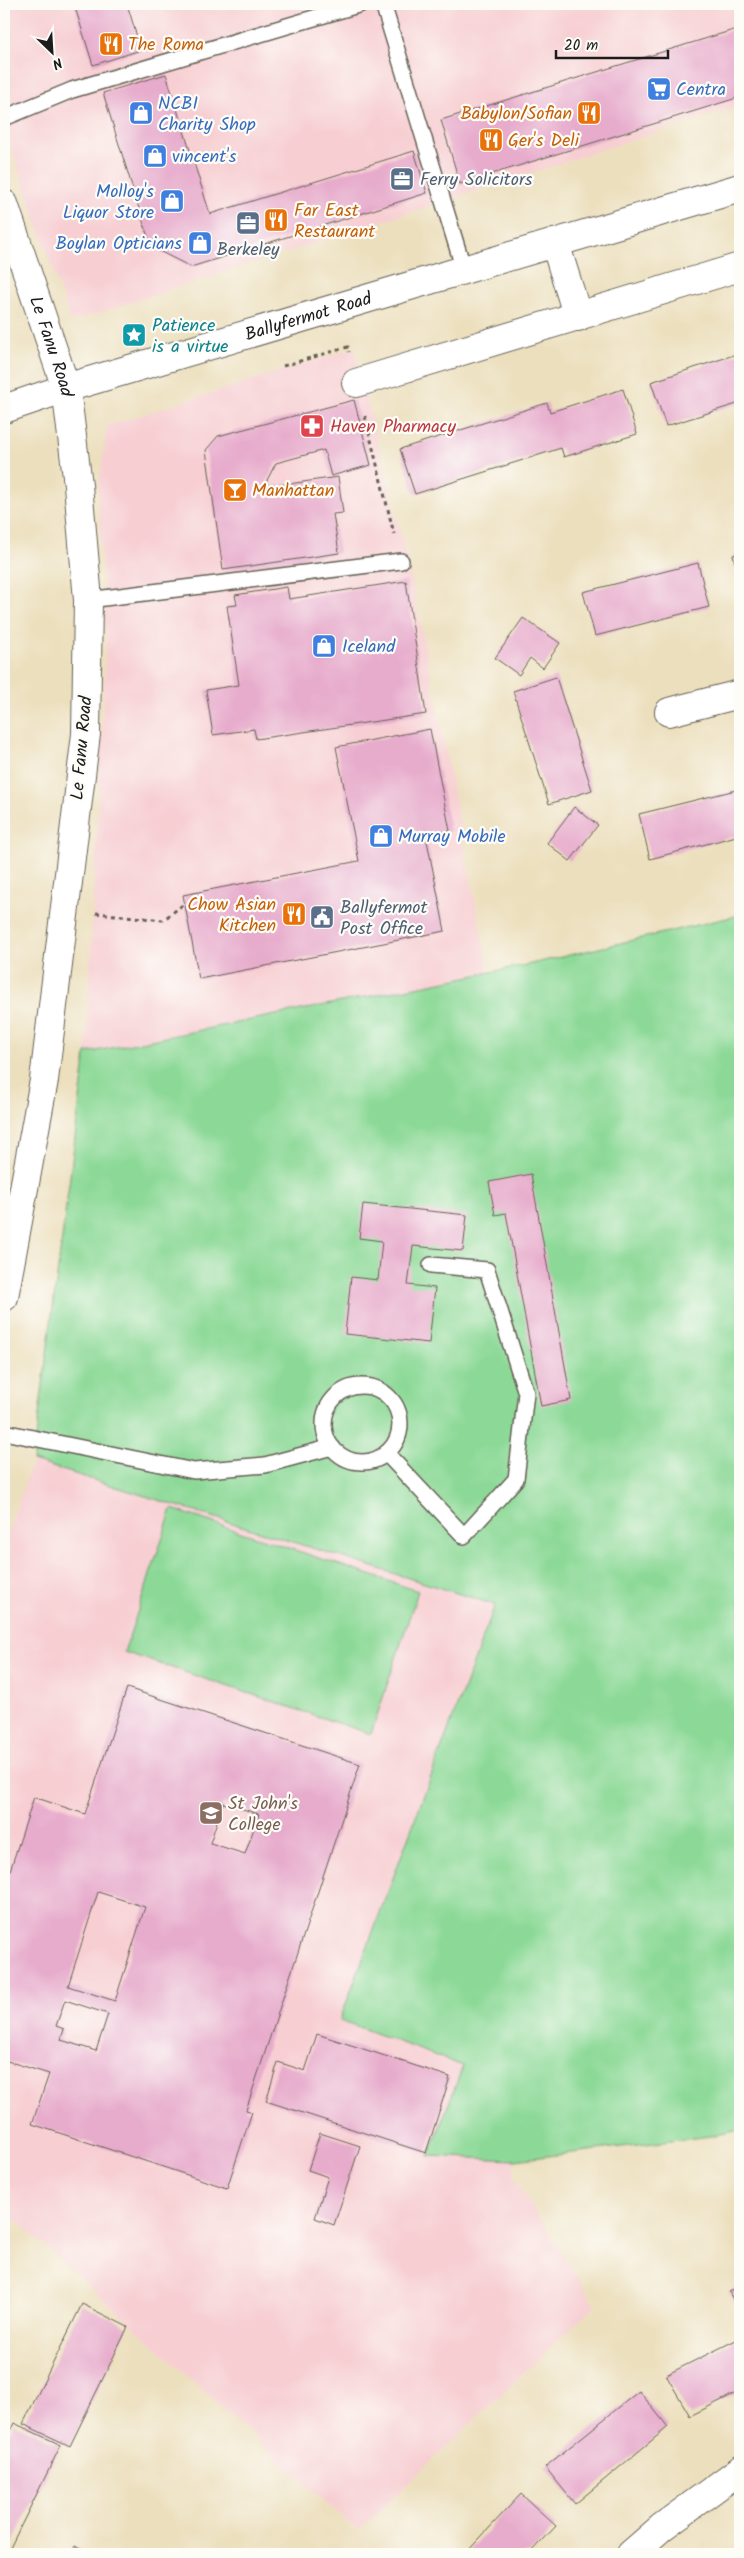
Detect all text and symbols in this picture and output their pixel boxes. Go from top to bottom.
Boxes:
north arrow [28,28,78,78]
scale bar [556,28,669,60]
restaurant icon: The Roma [98,31,124,57]
place label: The Roma [128,31,204,60]
text: 20 m [564,34,598,58]
text: N [48,51,66,75]
supermarket icon: Centra [646,76,672,102]
place label: Centra [676,76,726,105]
place label: NCBI Charity Shop [158,90,256,140]
shop icon: NCBI Charity Shop [128,100,154,126]
place label: Babylon/Sofian [460,100,572,129]
restaurant icon: Babylon/Sofian [576,100,602,126]
restaurant icon: Ger's Deli [478,127,504,153]
place label: Ger's Deli [508,127,580,156]
shop icon: vincent's [142,143,168,169]
place label: vincent's [172,143,237,172]
office icon: Ferry Solicitors [389,166,415,192]
place label: Ferry Solicitors [420,166,533,195]
place label: Molloy's Liquor Store [63,178,154,228]
shop icon: Molloy's Liquor Store [159,188,185,214]
place label: Far East Restaurant [294,197,376,247]
restaurant icon: Far East Restaurant [263,207,289,233]
office icon: Berkeley [235,210,261,236]
place label: Boylan Opticians [55,230,182,259]
shop icon: Boylan Opticians [187,230,213,256]
place label: Berkeley [216,236,280,265]
street label: Ballyfermot Road [242,285,376,350]
street label: Le Fanu Road [20,292,80,399]
place label: Patience is a virtue [152,312,228,362]
place icon: Patience is a virtue [121,322,147,348]
pharmacy icon: Haven Pharmacy [299,413,325,439]
place label: Haven Pharmacy [330,413,457,442]
bar icon: Manhattan [222,477,248,503]
place label: Manhattan [252,477,334,506]
shop icon: Iceland [311,633,337,659]
place label: Iceland [342,633,396,662]
street label: Le Fanu Road [63,694,102,801]
shop icon: Murray Mobile [368,823,394,849]
place label: Murray Mobile [398,823,505,852]
place label: Chow Asian Kitchen [187,891,276,941]
place label: Ballyfermot Post Office [340,894,428,944]
restaurant icon: Chow Asian Kitchen [281,901,307,927]
public building icon: Ballyfermot Post Office [309,904,335,930]
place label: St John's College [228,1790,298,1840]
school or university icon: St John's College [198,1800,224,1826]

